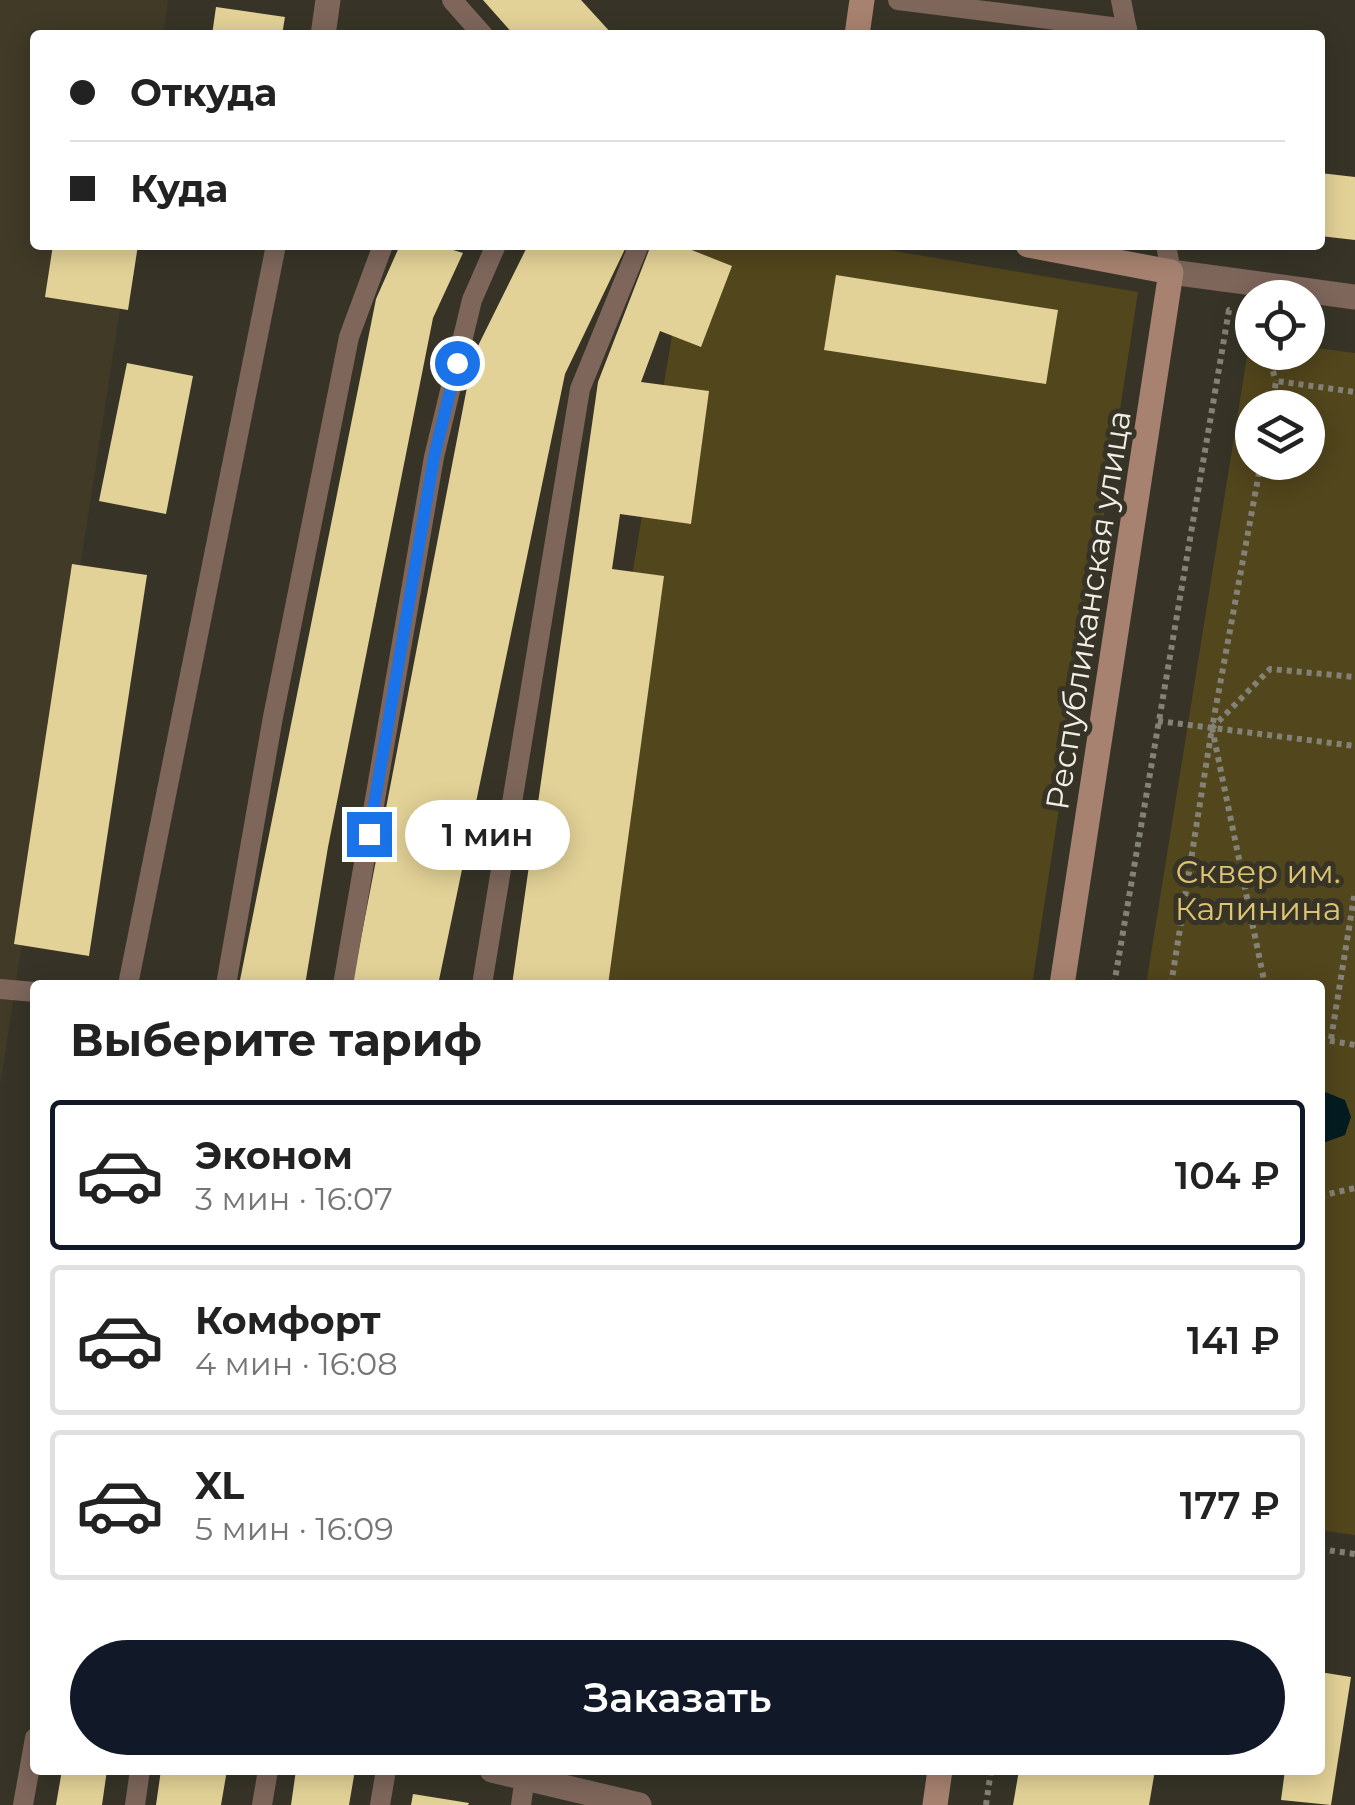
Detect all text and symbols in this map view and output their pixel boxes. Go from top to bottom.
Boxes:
text: Откуда [130,69,277,116]
text: Куда [130,165,228,212]
map controls [1235,280,1325,480]
button: locate [1235,280,1325,370]
route start [435,341,480,386]
button: layers [1235,390,1325,480]
street label: Республиканская улица [1037,408,1139,812]
callout: 1 мин [404,799,569,869]
route end [347,812,392,857]
text: 1 мин [442,815,533,854]
park label: Сквер им. Калинина [1175,852,1341,928]
text: Выберите тариф [70,1012,482,1067]
icon: car [75,1130,165,1220]
text: Эконом [195,1132,353,1179]
text: 104 ₽ [1175,1152,1280,1199]
text: 3 мин · 16:07 [195,1179,393,1218]
icon: car [75,1295,165,1385]
text: Комфорт [195,1297,381,1344]
text: 141 ₽ [1187,1317,1280,1364]
text: 4 мин · 16:08 [195,1344,398,1383]
icon: car [75,1460,165,1550]
text: XL [195,1462,244,1509]
text: 177 ₽ [1180,1482,1280,1529]
text: 5 мин · 16:09 [195,1509,394,1548]
button: Заказать [70,1640,1285,1755]

